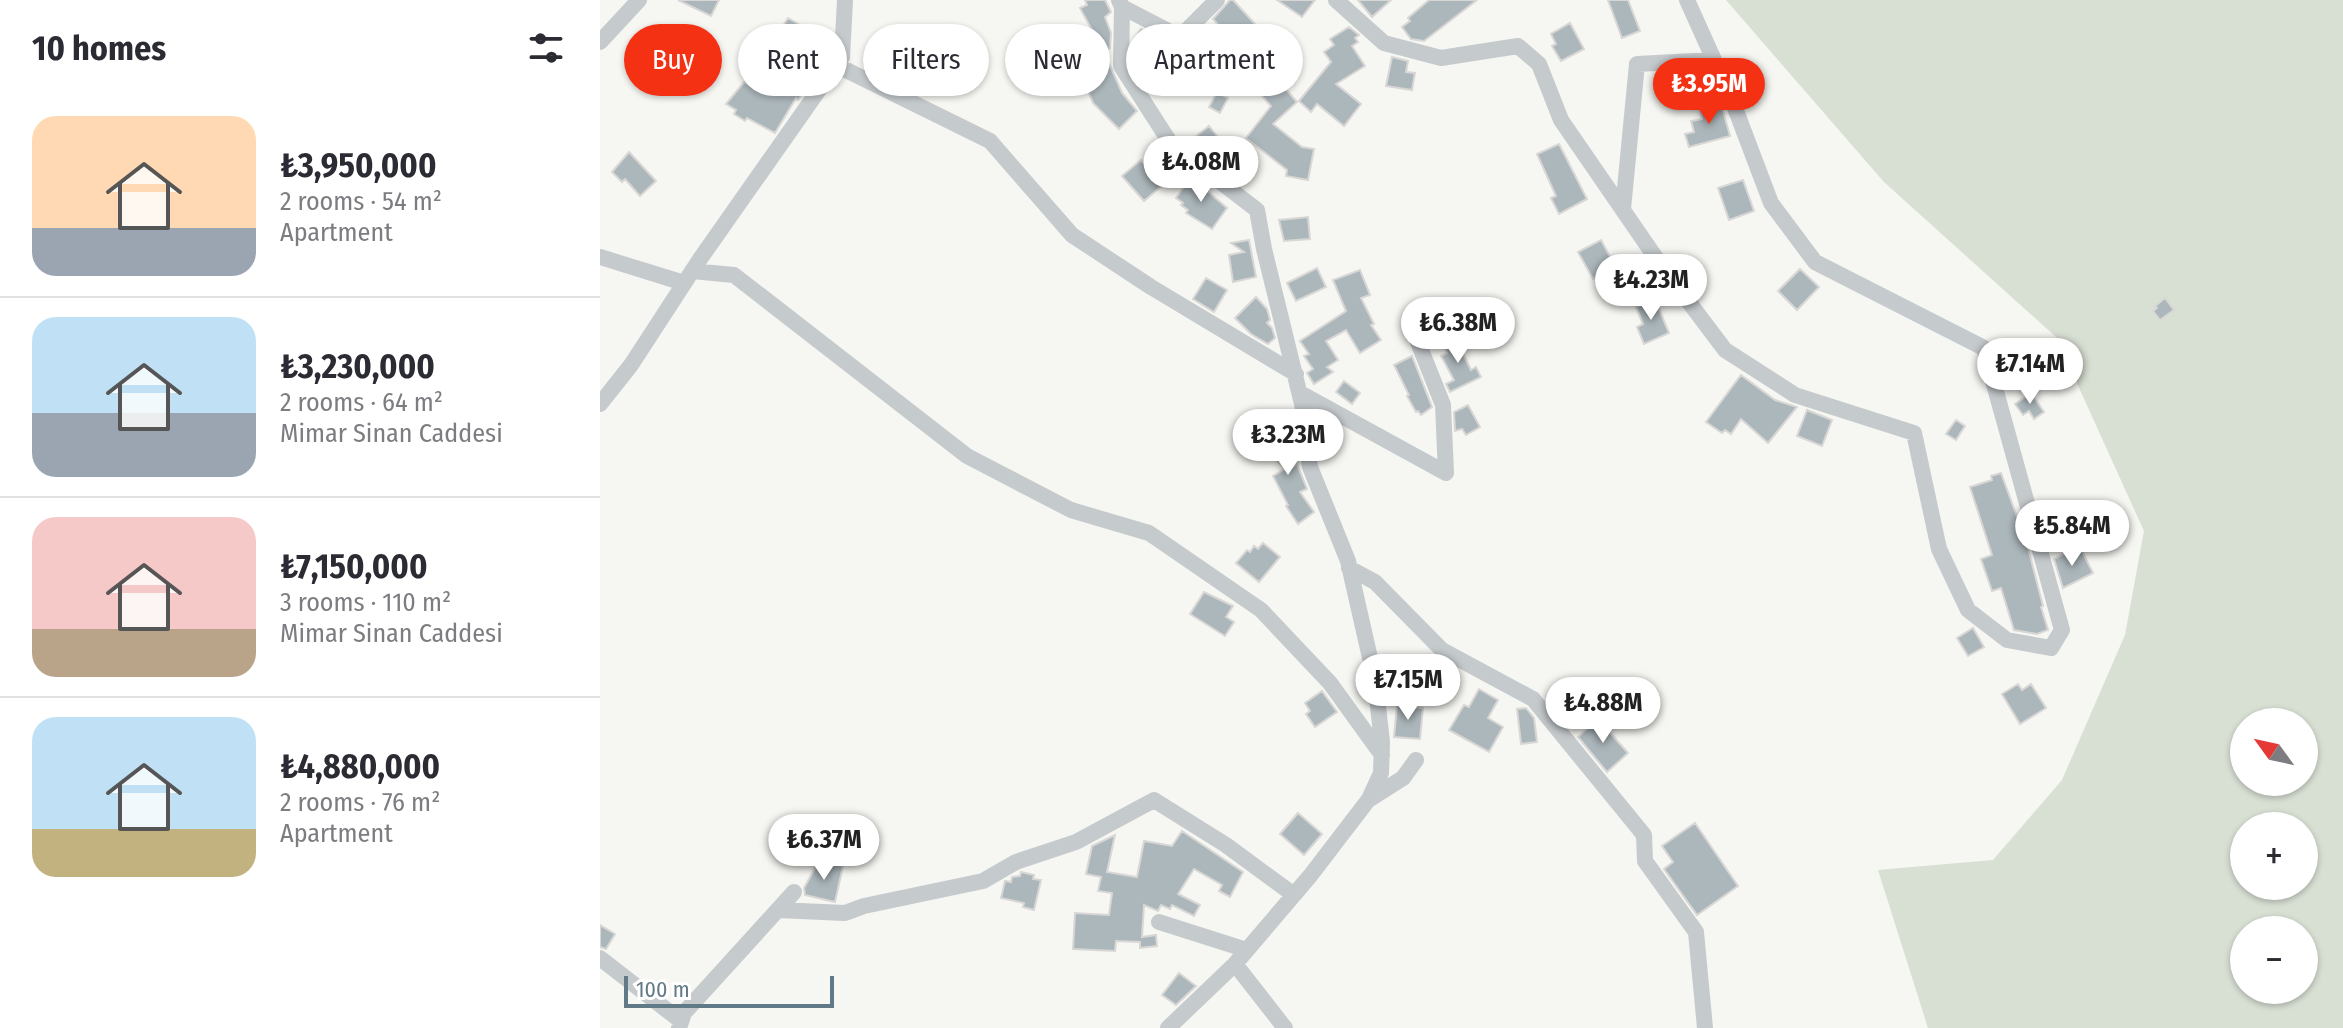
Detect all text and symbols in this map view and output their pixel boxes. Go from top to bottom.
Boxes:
chip: Buy [624,24,722,96]
chip: Rent [738,24,847,96]
chip: Filters [863,24,989,96]
chip: New [1005,24,1110,96]
chip: Apartment [1126,24,1303,96]
icon: filters [524,26,568,70]
text: 10 homes [32,28,166,69]
pin: ₺3.95M [1644,58,1774,126]
text: ₺3.95M [1671,68,1747,99]
pin: ₺4.08M [1136,136,1266,204]
text: ₺3,950,000 [280,145,436,186]
text: ₺4.08M [1161,146,1241,177]
icon: home [96,148,192,244]
text: 2 rooms · 54 m² [280,186,442,217]
text: Apartment [280,217,393,248]
pin: ₺4.23M [1586,254,1716,322]
text: ₺4.23M [1613,264,1689,295]
pin: ₺6.38M [1393,297,1523,365]
text: ₺6.38M [1419,307,1497,338]
pin: ₺7.14M [1965,338,2095,406]
text: ₺3,230,000 [280,346,435,387]
text: ₺7.14M [1995,348,2065,379]
icon: home [96,349,192,445]
text: 2 rooms · 64 m² [280,387,443,418]
pin: ₺3.23M [1223,409,1353,477]
text: Mimar Sinan Caddesi [280,418,503,449]
text: ₺3.23M [1251,419,1325,450]
pin: ₺5.84M [2007,500,2137,568]
text: ₺5.84M [2033,510,2111,541]
text: ₺7,150,000 [280,546,427,587]
icon: home [96,549,192,645]
text: 3 rooms · 110 m² [280,587,451,618]
text: Mimar Sinan Caddesi [280,618,503,649]
pin: ₺7.15M [1343,654,1473,722]
text: ₺7.15M [1373,664,1443,695]
pin: ₺4.88M [1538,677,1668,745]
text: ₺4.88M [1564,687,1642,718]
north arrow [2230,708,2318,796]
map controls [2230,708,2318,1004]
text: ₺4,880,000 [280,746,440,787]
icon: home [96,749,192,845]
text: 2 rooms · 76 m² [280,787,440,818]
button: + [2230,812,2318,900]
pin: ₺6.37M [759,814,889,882]
text: Apartment [280,818,393,849]
text: ₺6.37M [786,824,862,855]
button: − [2230,916,2318,1004]
scale bar [624,972,834,1008]
text: 100 m [636,976,690,1003]

